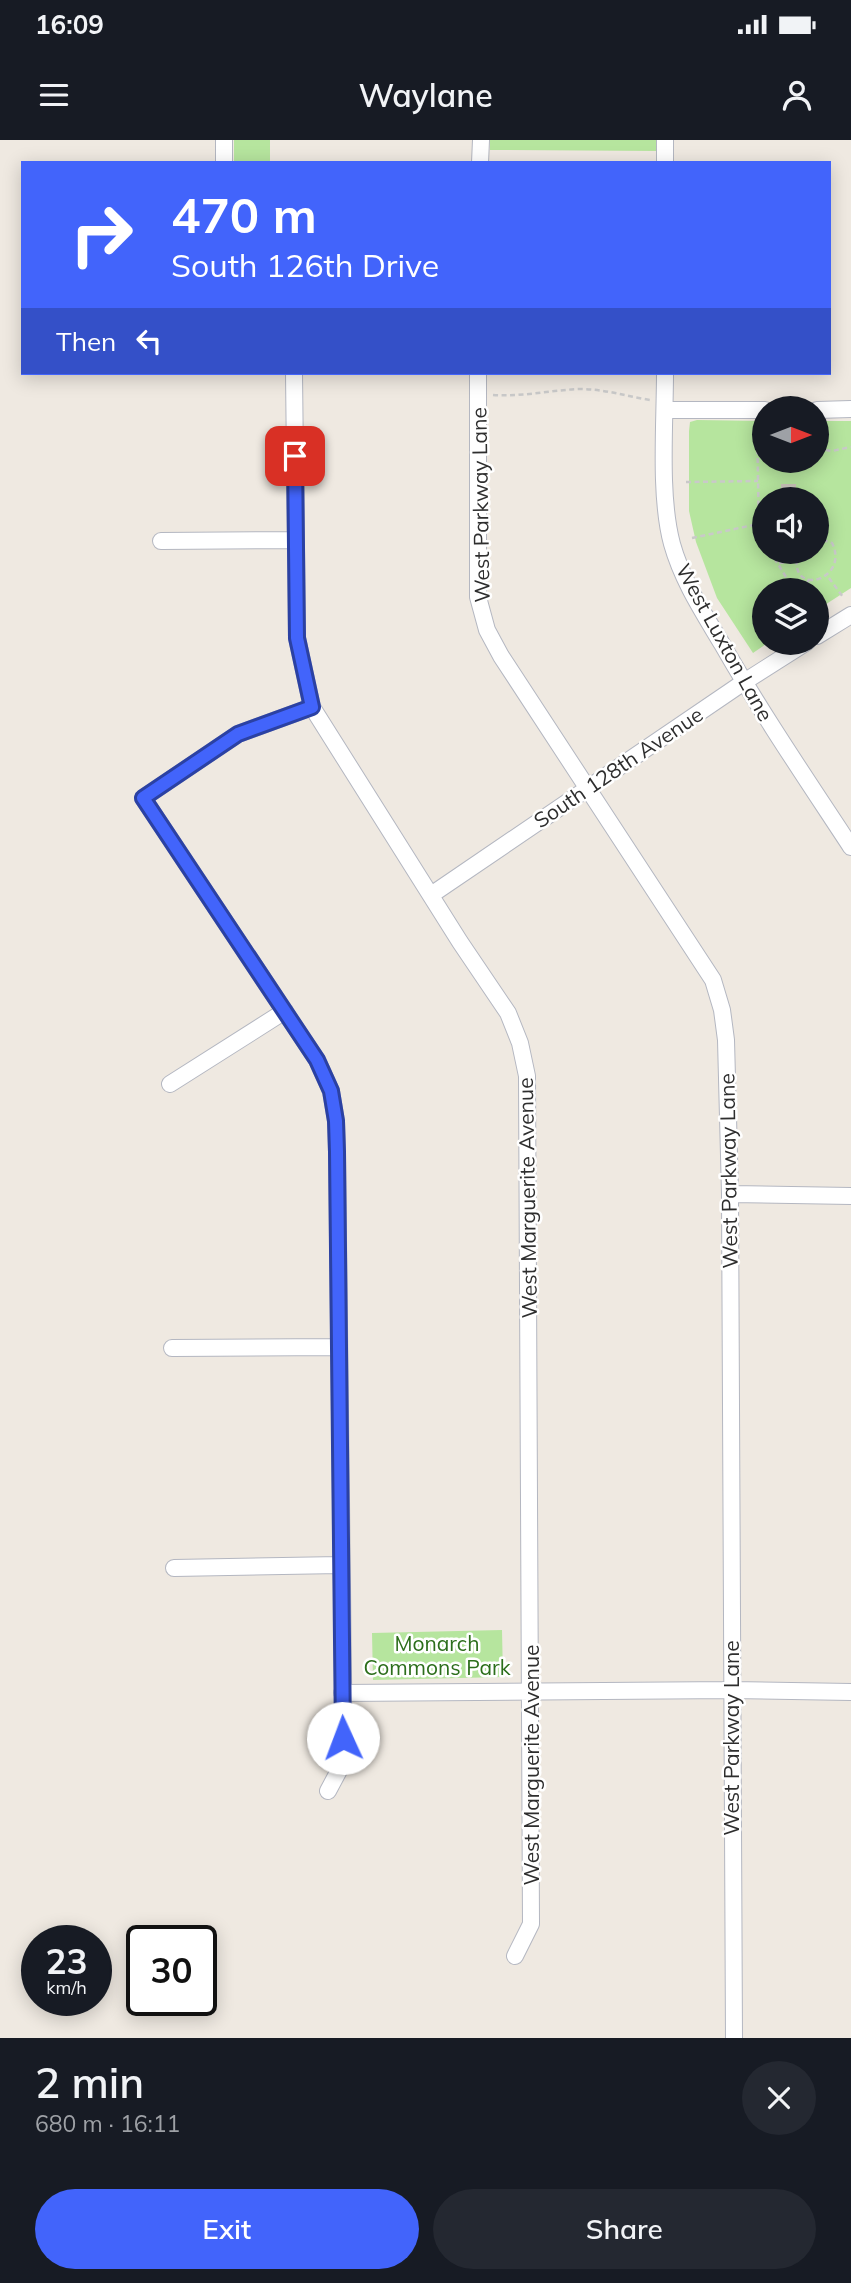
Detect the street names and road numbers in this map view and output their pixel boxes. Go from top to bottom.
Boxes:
street label: West Parkway Lane [465,407,495,603]
street label: West Luxton Lane [671,559,779,725]
street label: South 128th Avenue [528,701,708,833]
street label: West Parkway Lane [713,1073,743,1269]
street label: West Marguerite Avenue [512,1077,542,1319]
street label: West Parkway Lane [718,1640,744,1836]
street label: West Marguerite Avenue [518,1645,544,1885]

